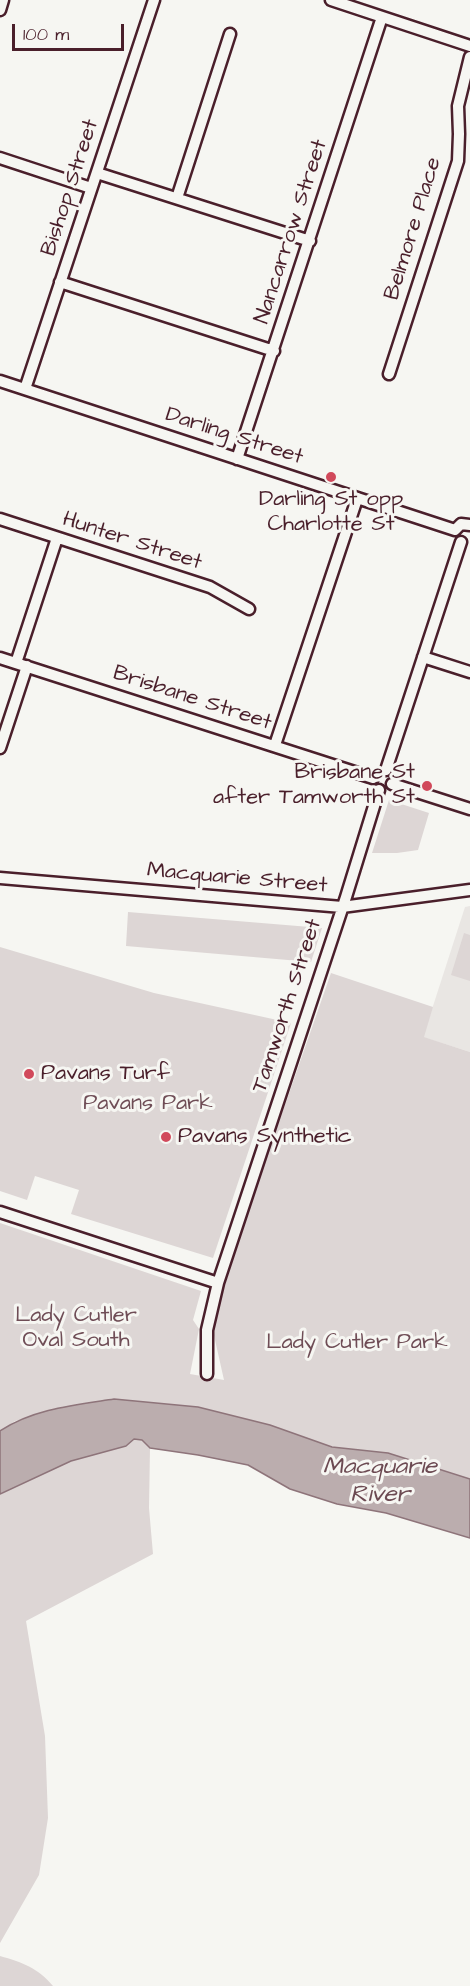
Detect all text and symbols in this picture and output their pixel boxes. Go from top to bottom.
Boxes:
scale bar [15,12,128,50]
text: 100 m [23,22,69,47]
street label: Bishop Street [36,116,106,260]
street label: Nancarrow Street [250,137,334,327]
street label: Belmore Place [380,154,448,304]
street label: Darling Street [162,402,306,472]
marker: Darling St opp Charlotte St [324,470,338,484]
place label: Darling St opp Charlotte St [259,487,403,538]
street label: Hunter Street [59,507,205,577]
street label: Brisbane Street [109,661,275,737]
place label: Brisbane St after Tamworth St [213,760,415,812]
marker: Brisbane St after Tamworth St [420,779,434,793]
street label: Macquarie Street [146,858,328,900]
street label: Tamworth Street [248,916,328,1096]
place label: Pavans Turf [41,1061,170,1087]
marker: Pavans Turf [22,1067,36,1081]
park label: Pavans Park [83,1091,213,1117]
place label: Pavans Synthetic [178,1124,352,1150]
marker: Pavans Synthetic [159,1130,173,1144]
park label: Lady Cutler Oval South [15,1303,137,1354]
park label: Lady Cutler Park [266,1330,448,1356]
water label: Macquarie River [323,1454,437,1510]

